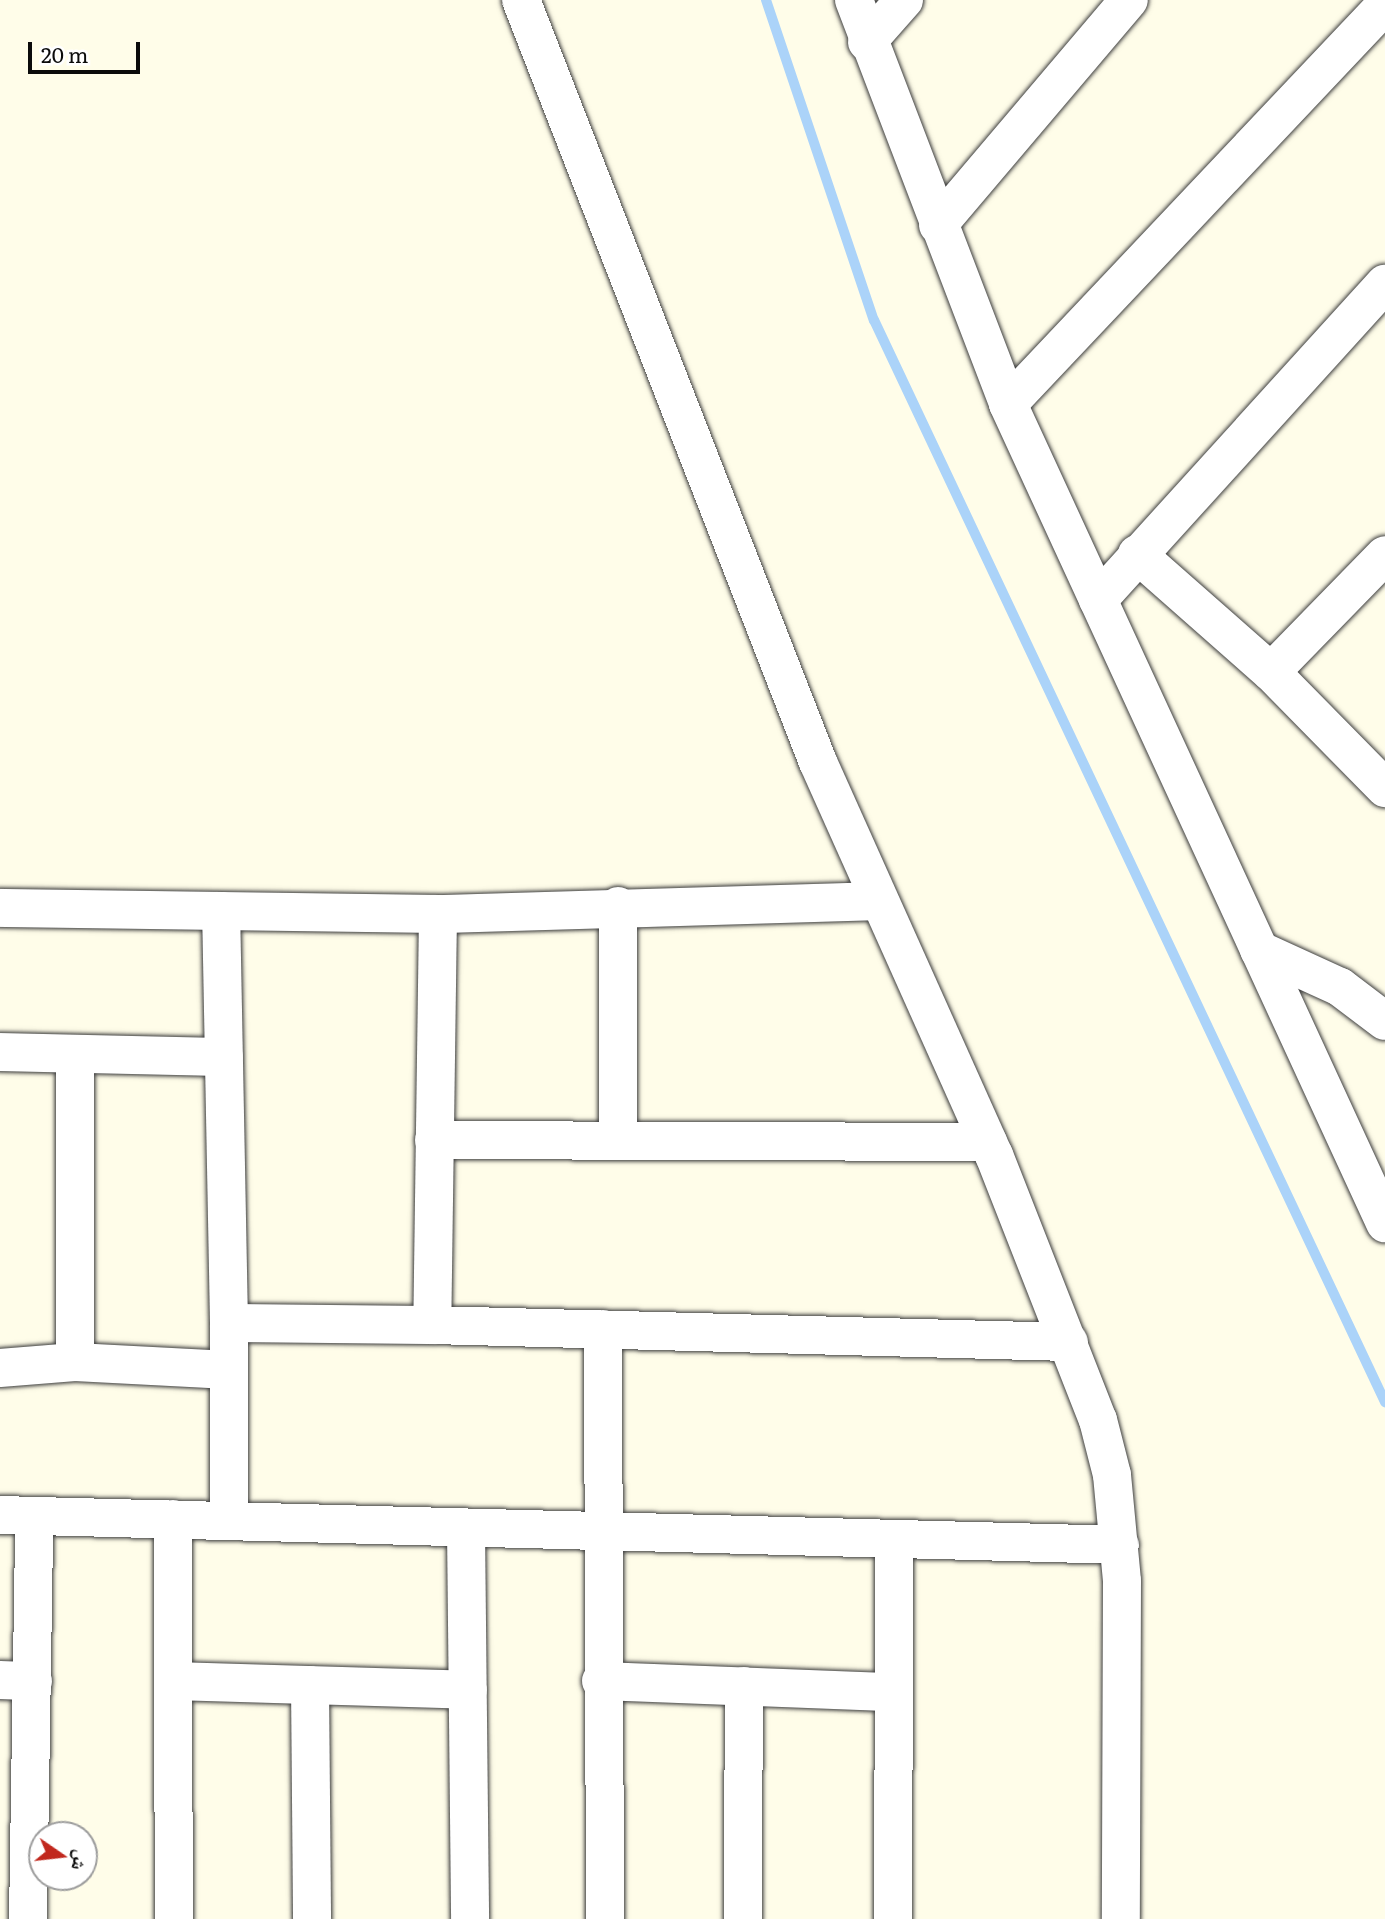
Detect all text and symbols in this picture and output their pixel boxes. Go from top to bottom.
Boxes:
scale bar [32,28,144,72]
text: 20 m [41,38,88,69]
north arrow [28,1821,98,1891]
text: ش [65,1847,97,1874]

